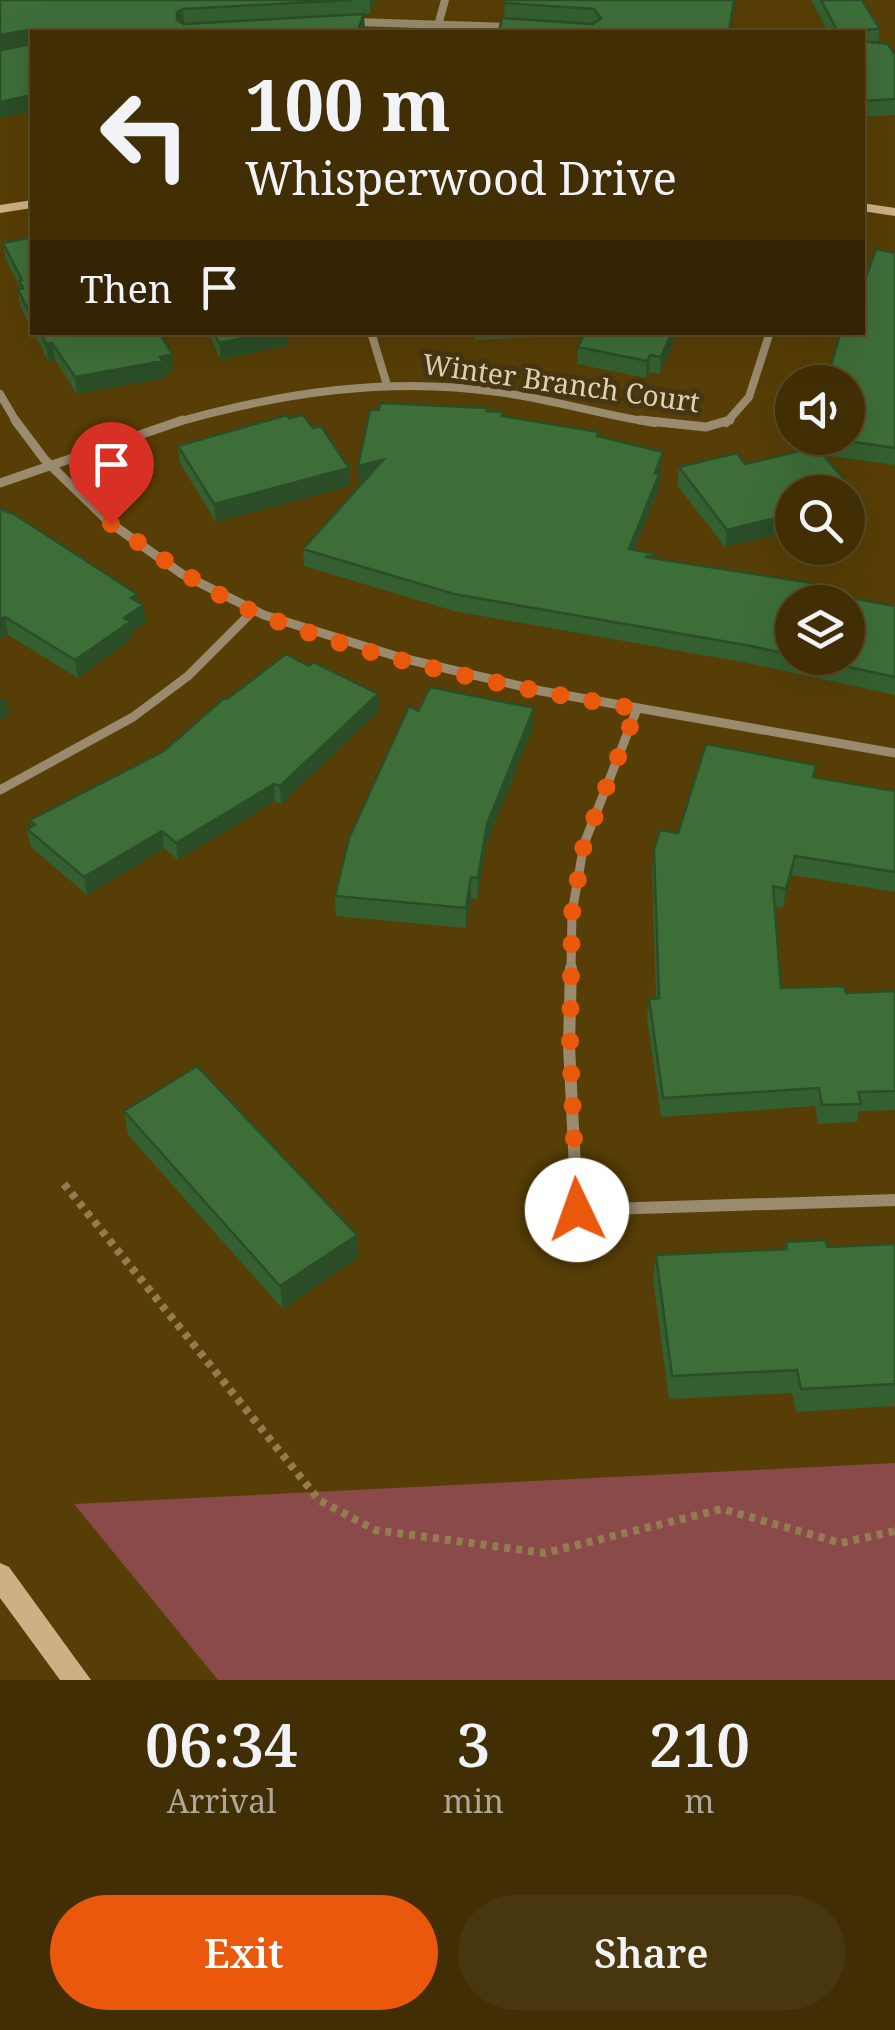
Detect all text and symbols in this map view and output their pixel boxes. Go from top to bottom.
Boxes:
text: 100 m [245,56,451,152]
icon: left [80,70,210,200]
text: Whisperwood Drive [245,147,677,208]
icon: arrive [192,260,247,315]
text: Then [80,262,172,314]
street label: Winter Branch Court [420,344,702,420]
map controls [775,365,865,675]
button: sound [775,365,865,455]
pin [69,422,154,525]
icon: arrive [84,437,139,492]
button: search [775,475,865,565]
button: layers [775,585,865,675]
position arrow [525,1158,629,1262]
text: 06:34 [145,1703,298,1785]
text: 3 [456,1703,490,1785]
text: 210 [649,1703,750,1785]
text: Arrival [167,1779,276,1822]
text: min [443,1779,504,1822]
text: m [684,1779,715,1822]
button: Exit [50,1895,438,2010]
button: Share [458,1895,845,2010]

